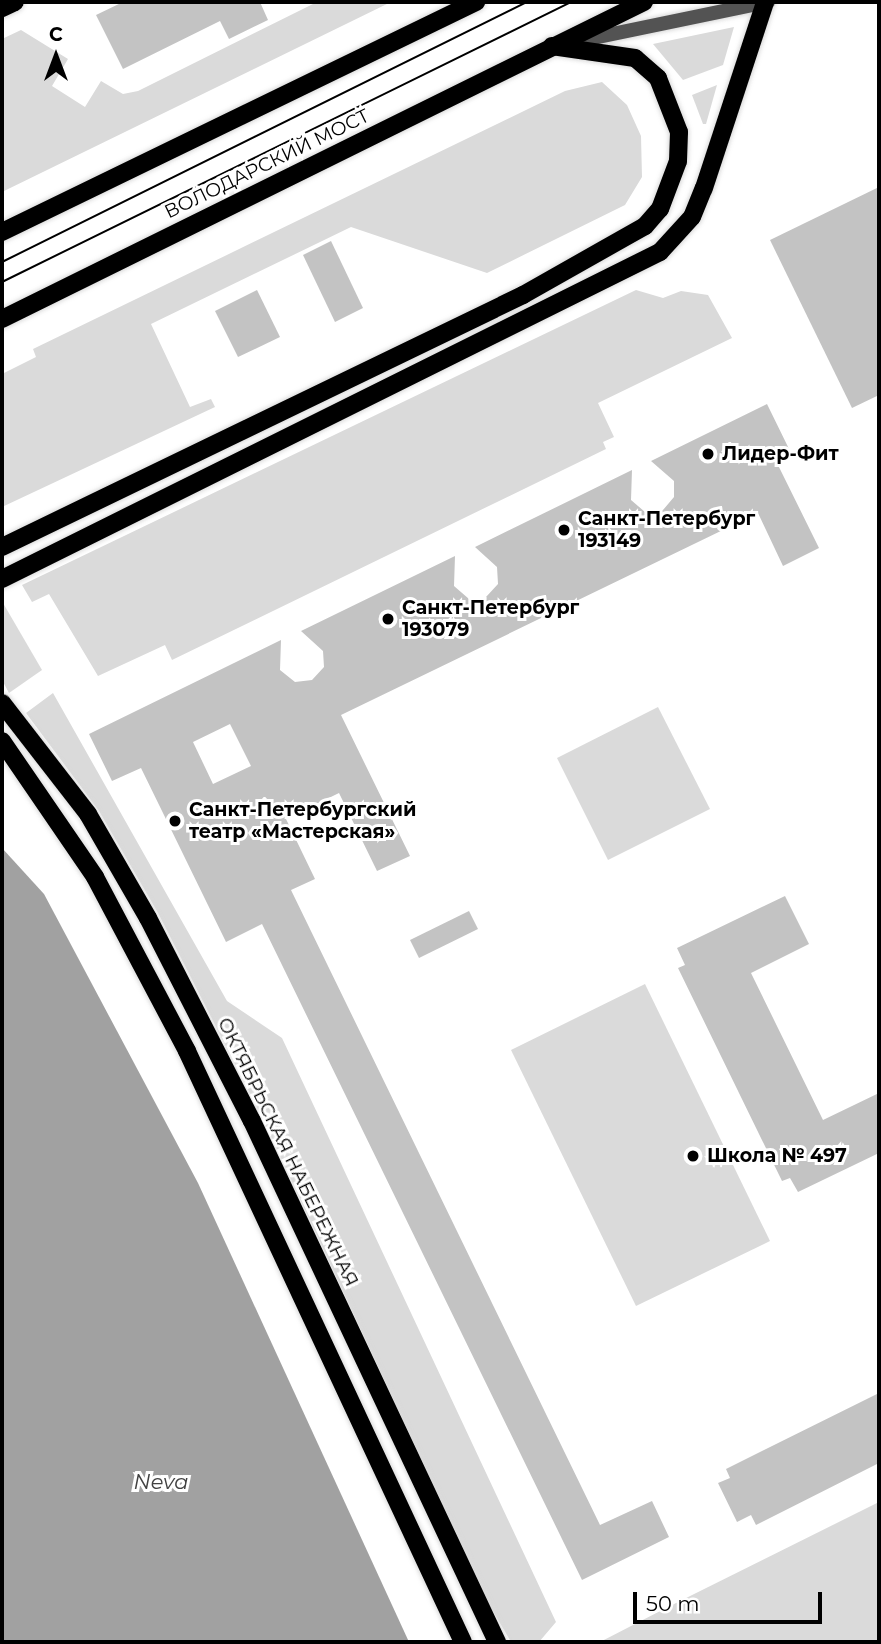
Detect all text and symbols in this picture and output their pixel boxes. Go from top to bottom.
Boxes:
north arrow [21,21,91,91]
text: С [49,23,63,46]
street label: ВОЛОДАРСКИЙ МОСТ [161,104,373,224]
place label: Лидер-Фит [722,443,839,465]
marker: Лидер-Фит [700,446,716,462]
place label: Санкт-Петербург 193149 [578,508,755,552]
marker: Санкт-Петербург 193149 [556,522,572,538]
place label: Санкт-Петербург 193079 [402,597,579,641]
marker: Санкт-Петербург 193079 [380,611,396,627]
place label: Санкт-Петербургский театр «Мастерская» [189,799,416,843]
marker: Санкт-Петербургский театр «Мастерская» [167,813,183,829]
street label: ОКТЯБРЬСКАЯ НАБЕРЕЖНАЯ [213,1014,363,1290]
place label: Школа № 497 [707,1145,847,1167]
marker: Школа № 497 [685,1148,701,1164]
water label: Neva [134,1469,188,1495]
scale bar [636,1578,825,1622]
text: 50 m [646,1591,700,1616]

